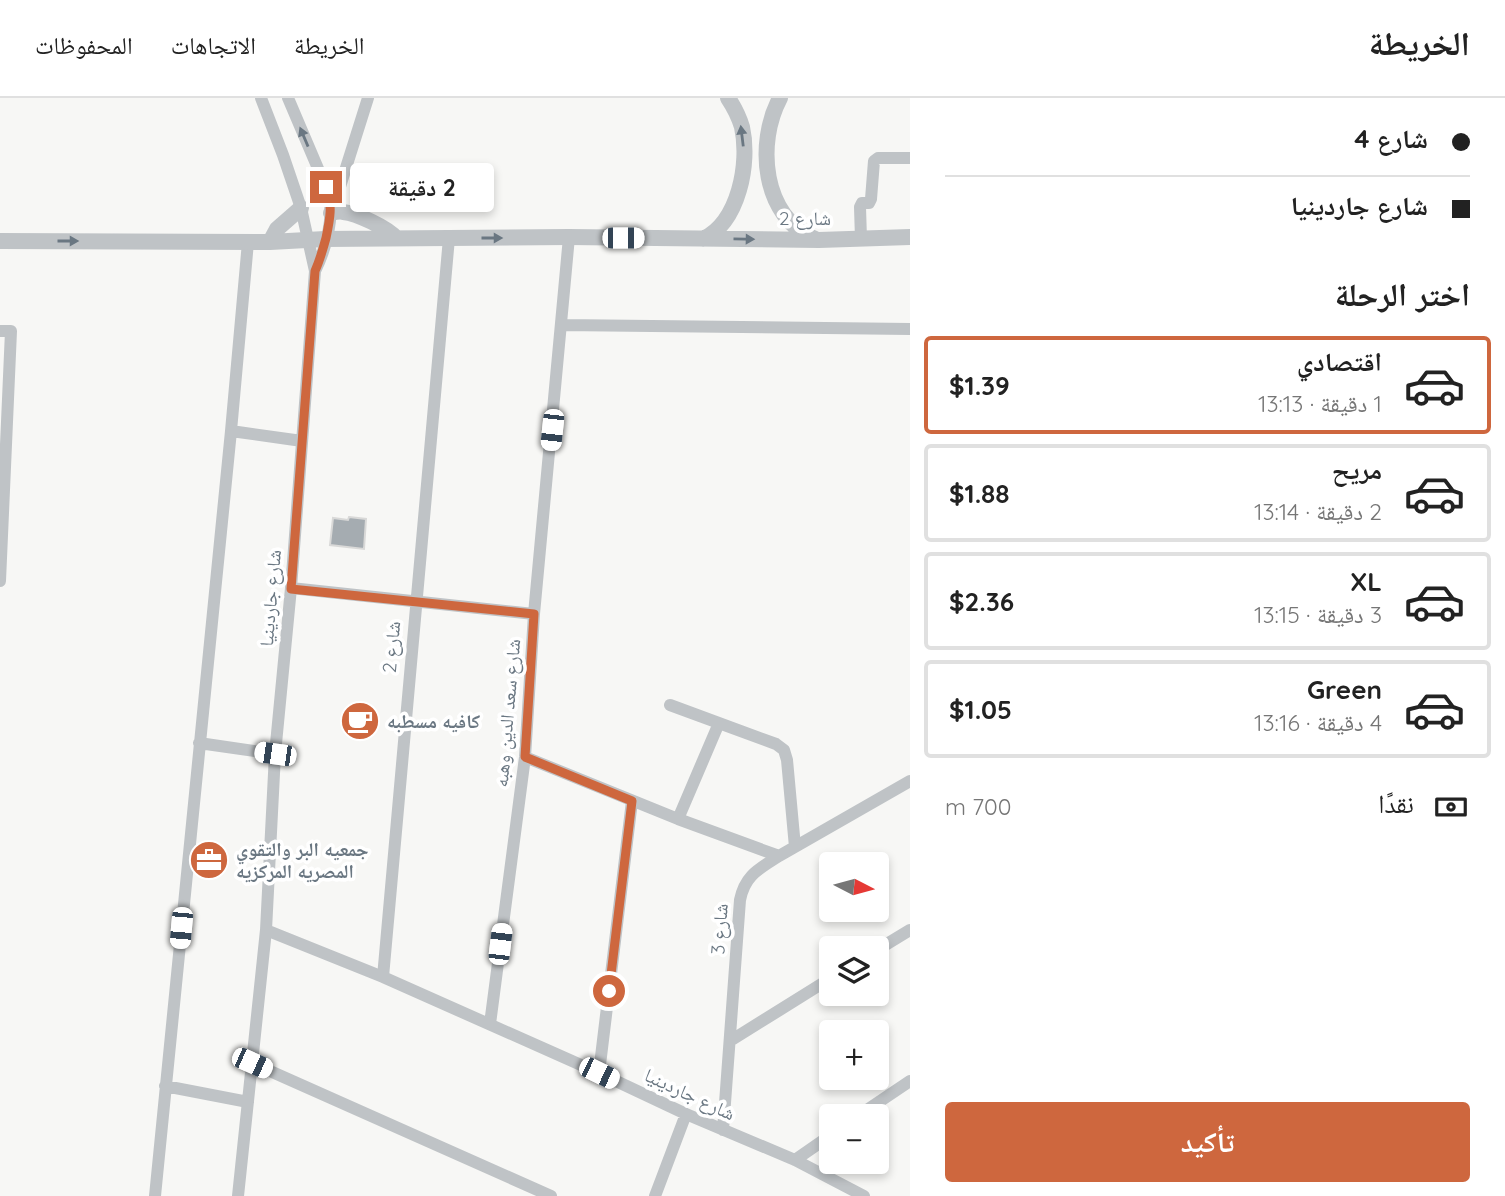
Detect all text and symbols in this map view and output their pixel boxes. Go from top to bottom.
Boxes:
text: الخريطة [1369,22,1470,63]
text: المحفوظات [35,30,133,60]
text: الاتجاهات [171,30,256,60]
text: الخريطة [294,30,365,60]
text: شارع 4 [1354,122,1428,155]
one-way arrow [737,125,748,147]
one-way arrow [299,126,310,147]
callout: 2 دقيقة [350,162,494,212]
route end [310,171,342,203]
text: 2 دقيقة [388,173,456,202]
text: شارع جاردينيا [1291,189,1428,222]
street label: شارع 2 [779,206,831,230]
car [603,228,645,249]
one-way arrow [481,232,503,244]
one-way arrow [733,233,755,245]
one-way arrow [57,235,79,247]
text: اختر الرحلة [1335,274,1470,314]
text: اقتصادي [1297,345,1382,378]
icon: car [1403,354,1466,417]
text: $1.39 [949,369,1010,402]
text: 1 دقيقة · 13:13 [1258,389,1382,418]
car [540,408,565,452]
text: مريح [1332,453,1382,486]
icon: car [1403,462,1466,525]
text: $1.88 [949,477,1010,510]
text: 2 دقيقة · 13:14 [1254,497,1382,526]
street label: شارع جاردينيا [254,549,286,647]
text: XL [1350,565,1382,598]
icon: car [1403,570,1466,633]
text: $2.36 [949,585,1014,618]
text: 3 دقيقة · 13:15 [1254,600,1382,629]
street label: شارع 2 [377,620,405,674]
street label: شارع سعد الدين وهبه [489,638,525,788]
text: Green [1307,673,1382,706]
icon: car [1403,678,1466,741]
text: $1.05 [949,693,1012,726]
cafe icon: كافيه مسطبه [339,700,381,742]
text: 4 دقيقة · 13:16 [1254,708,1382,737]
place label: كافيه مسطبه [387,709,481,733]
car [253,741,298,767]
text: نقدًا [1378,787,1414,820]
icon: cash [1432,788,1470,826]
text: 700 m [945,792,1011,821]
place label: جمعيه البر والتقوي المصريه المركزيه [236,837,369,883]
office icon: جمعيه البر والتقوي المصريه المركزيه [188,839,230,881]
north arrow [819,852,889,922]
map controls [819,852,889,1174]
street label: شارع 3 [705,903,733,955]
car [169,906,194,950]
car [488,922,513,966]
button: layers [819,936,889,1006]
route start [593,975,625,1007]
button: + [819,1020,889,1090]
car [229,1045,276,1081]
car [576,1054,623,1092]
street label: شارع جاردينيا [641,1063,739,1125]
button: تأكيد [945,1102,1470,1182]
button: − [819,1104,889,1174]

